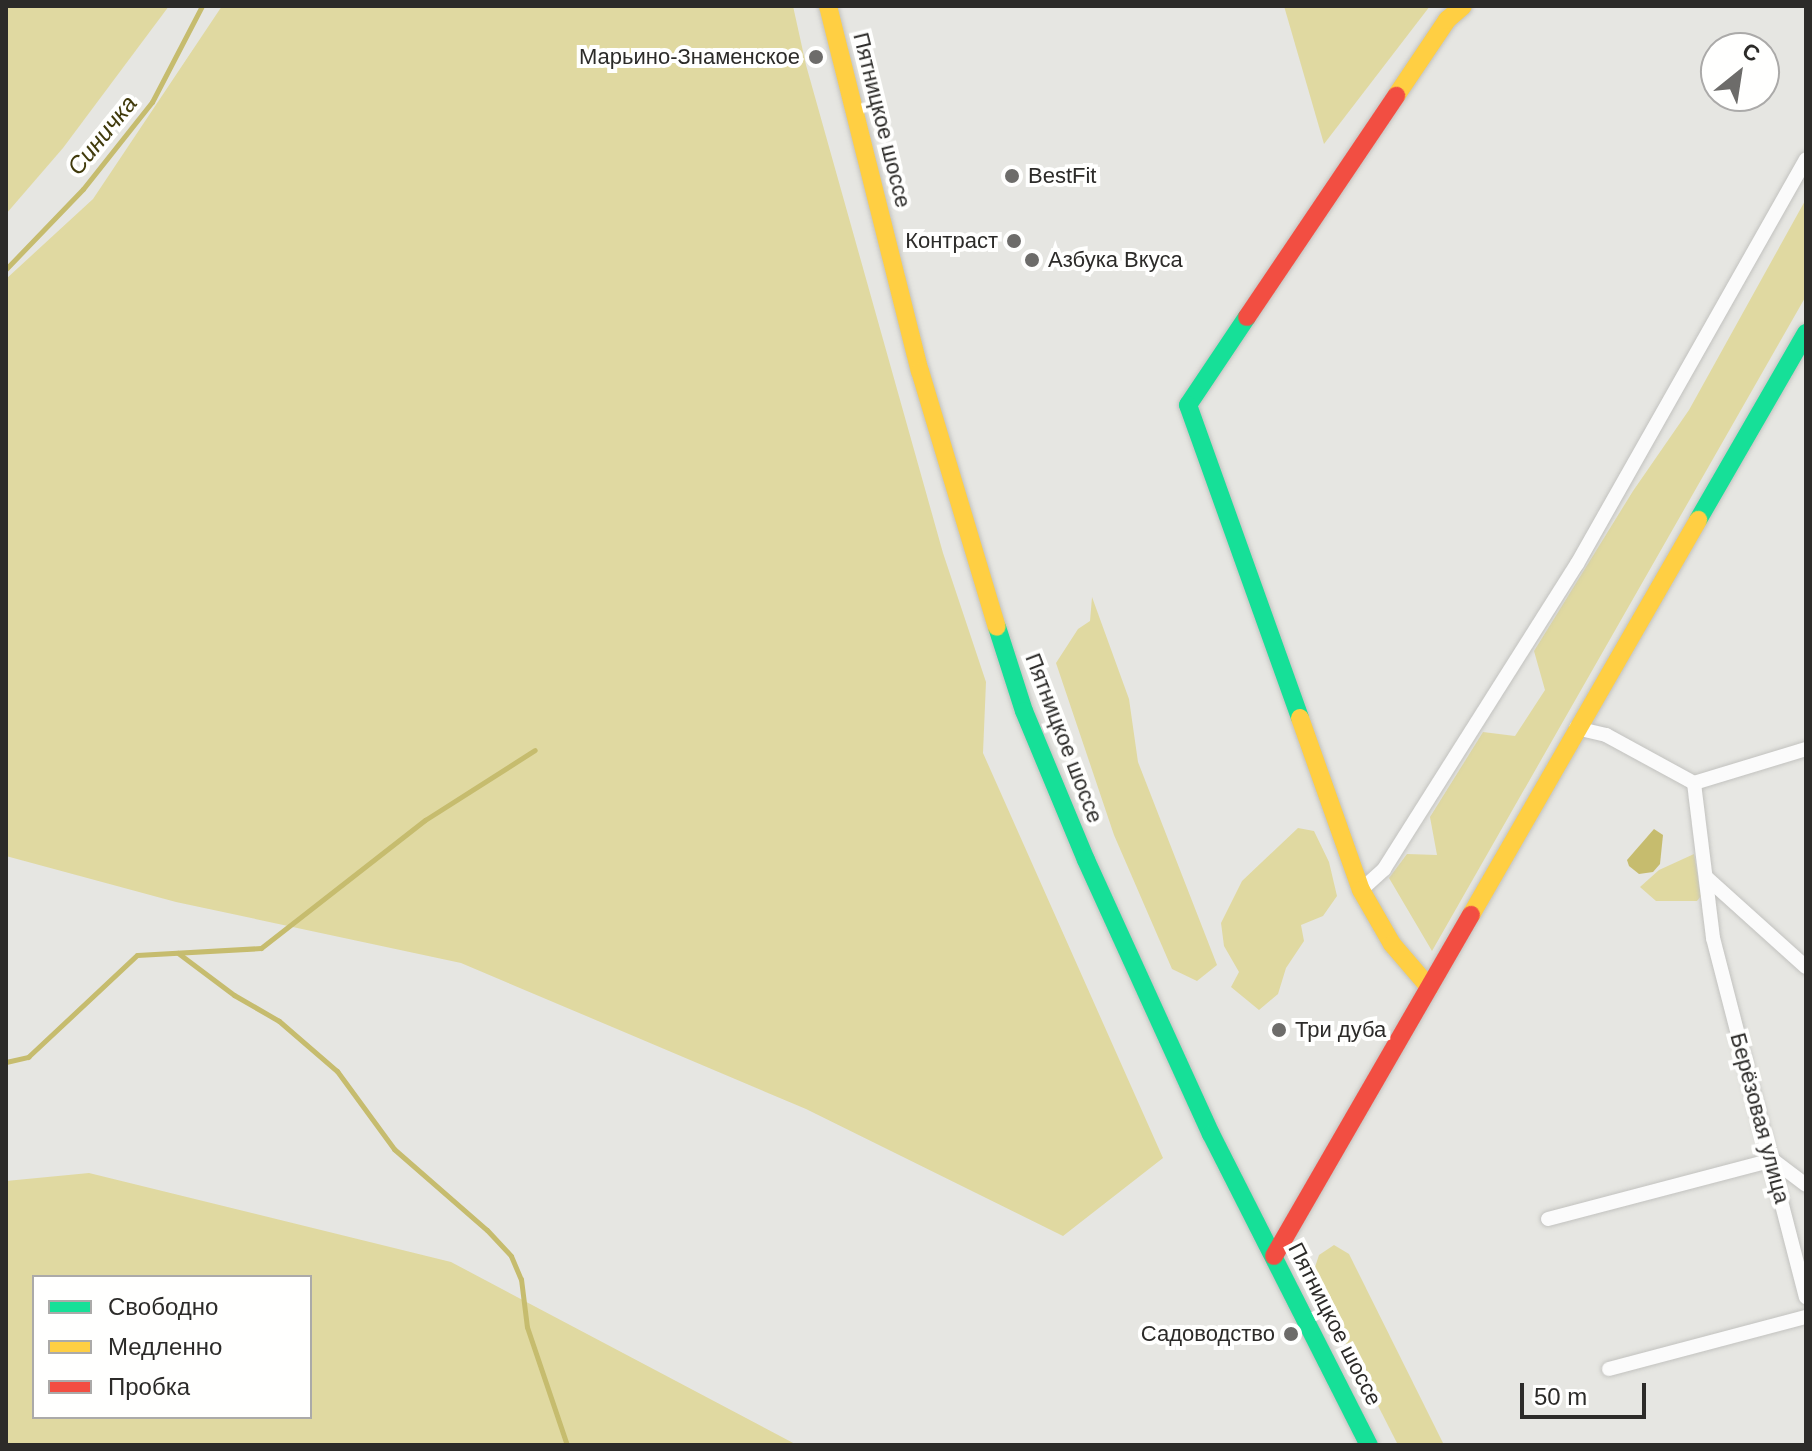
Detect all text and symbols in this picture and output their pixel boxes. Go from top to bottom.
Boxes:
street label: Пятницкое шоссе [847,30,917,210]
north arrow [1700,32,1780,112]
text: С [1738,38,1764,67]
place label: Марьино-Знаменское [579,44,800,70]
marker: Марьино-Знаменское [807,48,825,66]
water label: Синичка [61,89,143,181]
place label: BestFit [1028,163,1096,189]
marker: BestFit [1003,167,1021,185]
place label: Контраст [905,228,998,254]
marker: Контраст [1005,232,1023,250]
place label: Азбука Вкуса [1048,247,1183,273]
marker: Азбука Вкуса [1023,251,1041,269]
street label: Пятницкое шоссе [1020,650,1108,826]
place label: Три дуба [1295,1017,1386,1043]
marker: Три дуба [1270,1021,1288,1039]
street label: Берёзовая улица [1725,1030,1795,1206]
street label: Пятницкое шоссе [1283,1238,1387,1410]
legend [32,1275,312,1419]
text: Свободно [108,1293,218,1320]
place label: Садоводство [1141,1321,1275,1347]
marker: Садоводство [1282,1325,1300,1343]
text: Медленно [108,1333,222,1360]
scale bar [1524,1367,1650,1417]
text: Пробка [108,1373,190,1400]
text: 50 m [1534,1383,1587,1410]

